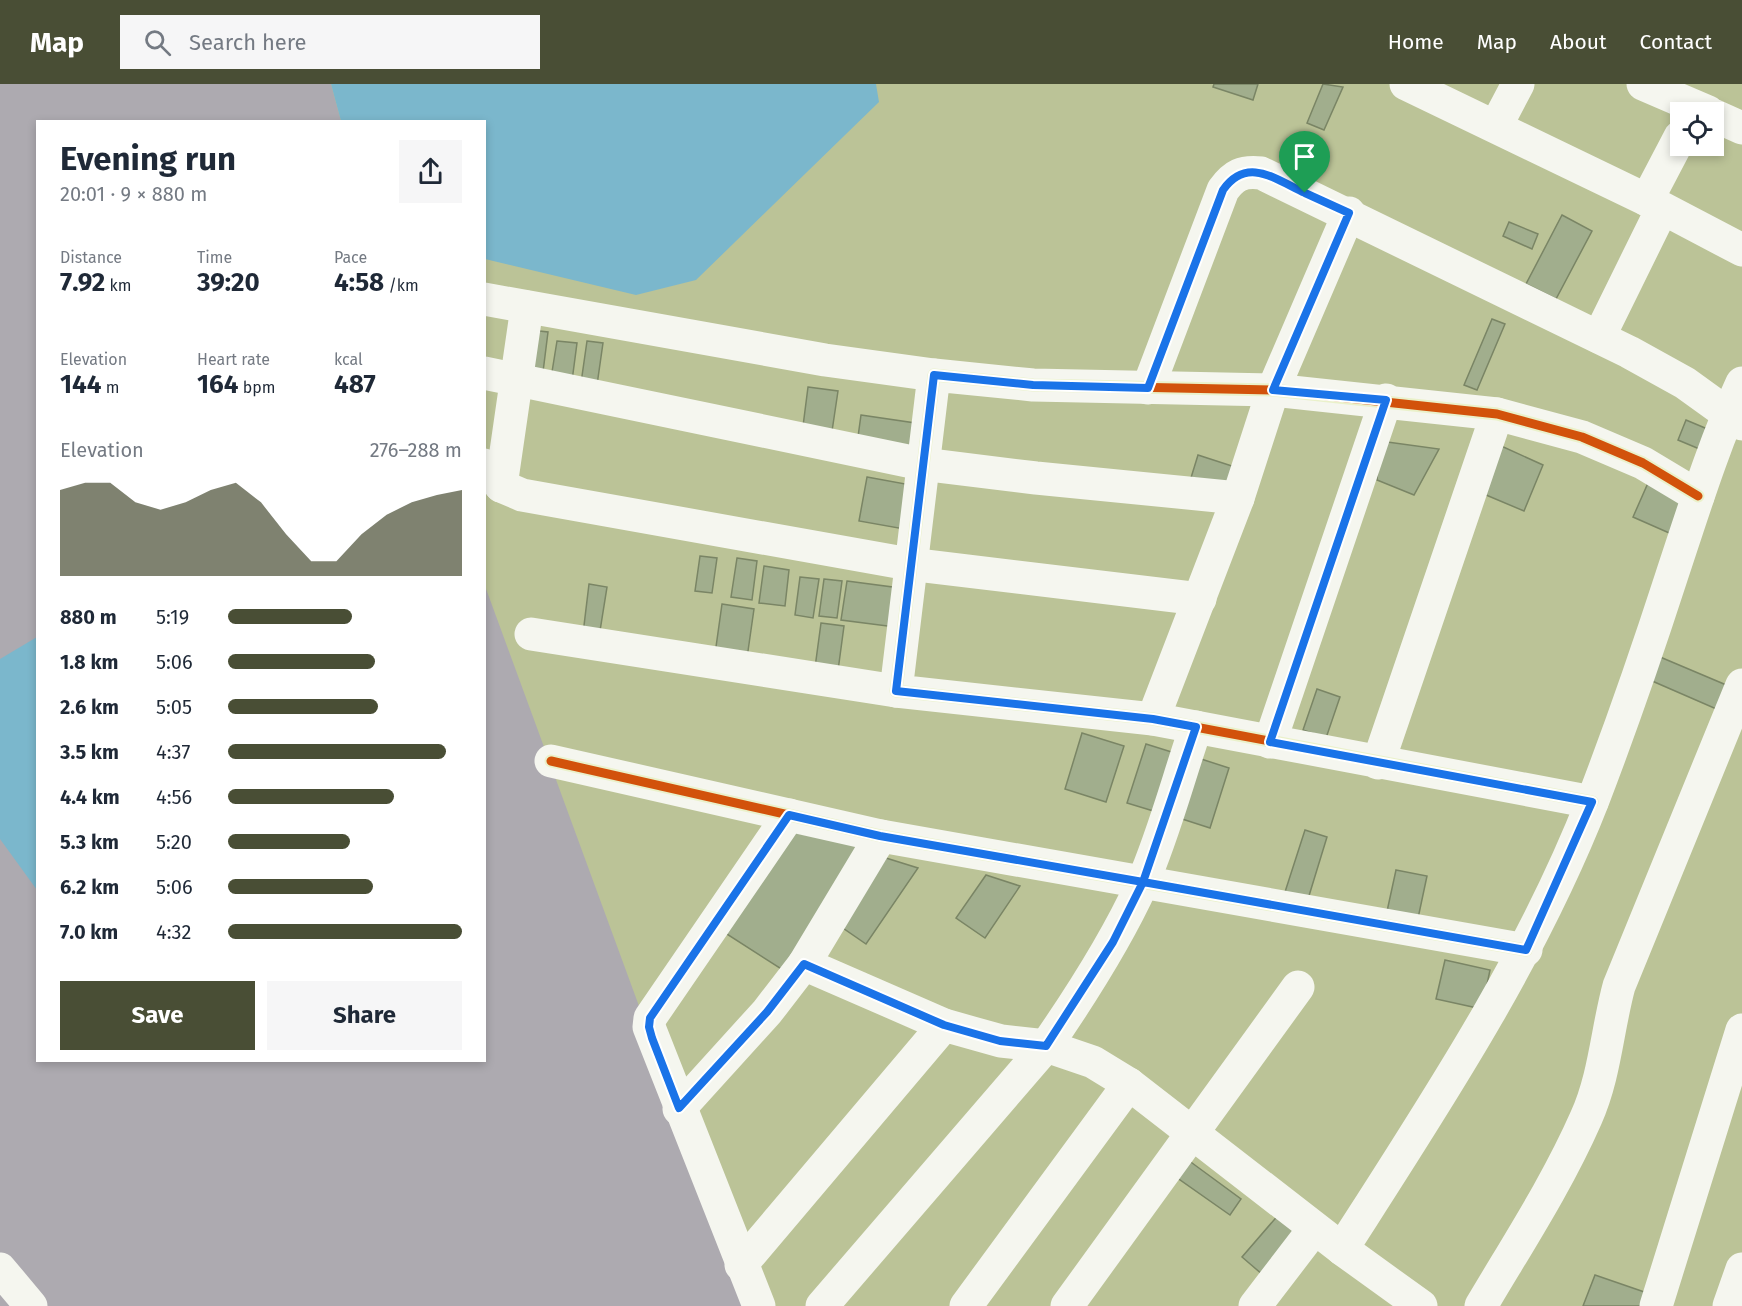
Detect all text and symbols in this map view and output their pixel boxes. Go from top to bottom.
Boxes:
search box [120,15,540,69]
text: Map [30,26,84,59]
icon: search [141,26,174,59]
text: Search here [189,29,307,56]
text: Home [1388,29,1444,55]
text: Map [1477,29,1517,55]
text: About [1550,29,1607,55]
text: Contact [1640,29,1712,55]
map controls [1670,102,1724,156]
button: locate [1670,102,1724,156]
pin [1279,131,1330,193]
text: Evening run [60,139,236,179]
button: share [399,140,462,203]
icon: arrive [1288,140,1321,173]
text: 20:01 · 9 × 880 m [60,182,207,206]
text: Distance [60,248,122,267]
text: Time [197,248,232,267]
text: Pace [334,248,367,267]
text: 7.92 [60,267,105,298]
text: 39:20 [197,267,260,298]
text: 4:58 [334,267,384,298]
text: km [105,276,131,295]
text: /km [384,276,419,295]
text: Elevation [60,350,127,369]
text: Heart rate [197,350,270,369]
text: kcal [334,350,363,369]
text: 144 [60,369,101,400]
text: 164 [197,369,238,400]
text: 487 [334,369,376,400]
text: m [101,378,119,397]
text: bpm [238,378,275,397]
text: Elevation [60,438,144,462]
text: 276–288 m [370,438,462,462]
text: 880 m [60,605,117,629]
text: 5:19 [156,605,189,629]
text: 1.8 km [60,650,118,674]
text: 5:06 [156,650,193,674]
text: 2.6 km [60,695,119,719]
text: 5:05 [156,695,192,719]
text: 3.5 km [60,740,119,764]
text: 4:37 [156,740,190,764]
text: 4.4 km [60,785,120,809]
text: 4:56 [156,785,192,809]
text: 5.3 km [60,830,119,854]
text: 5:20 [156,830,192,854]
text: 6.2 km [60,875,119,899]
text: 5:06 [156,875,193,899]
text: 7.0 km [60,920,118,944]
text: 4:32 [156,920,191,944]
button: Save [60,981,255,1050]
button: Share [267,981,462,1050]

